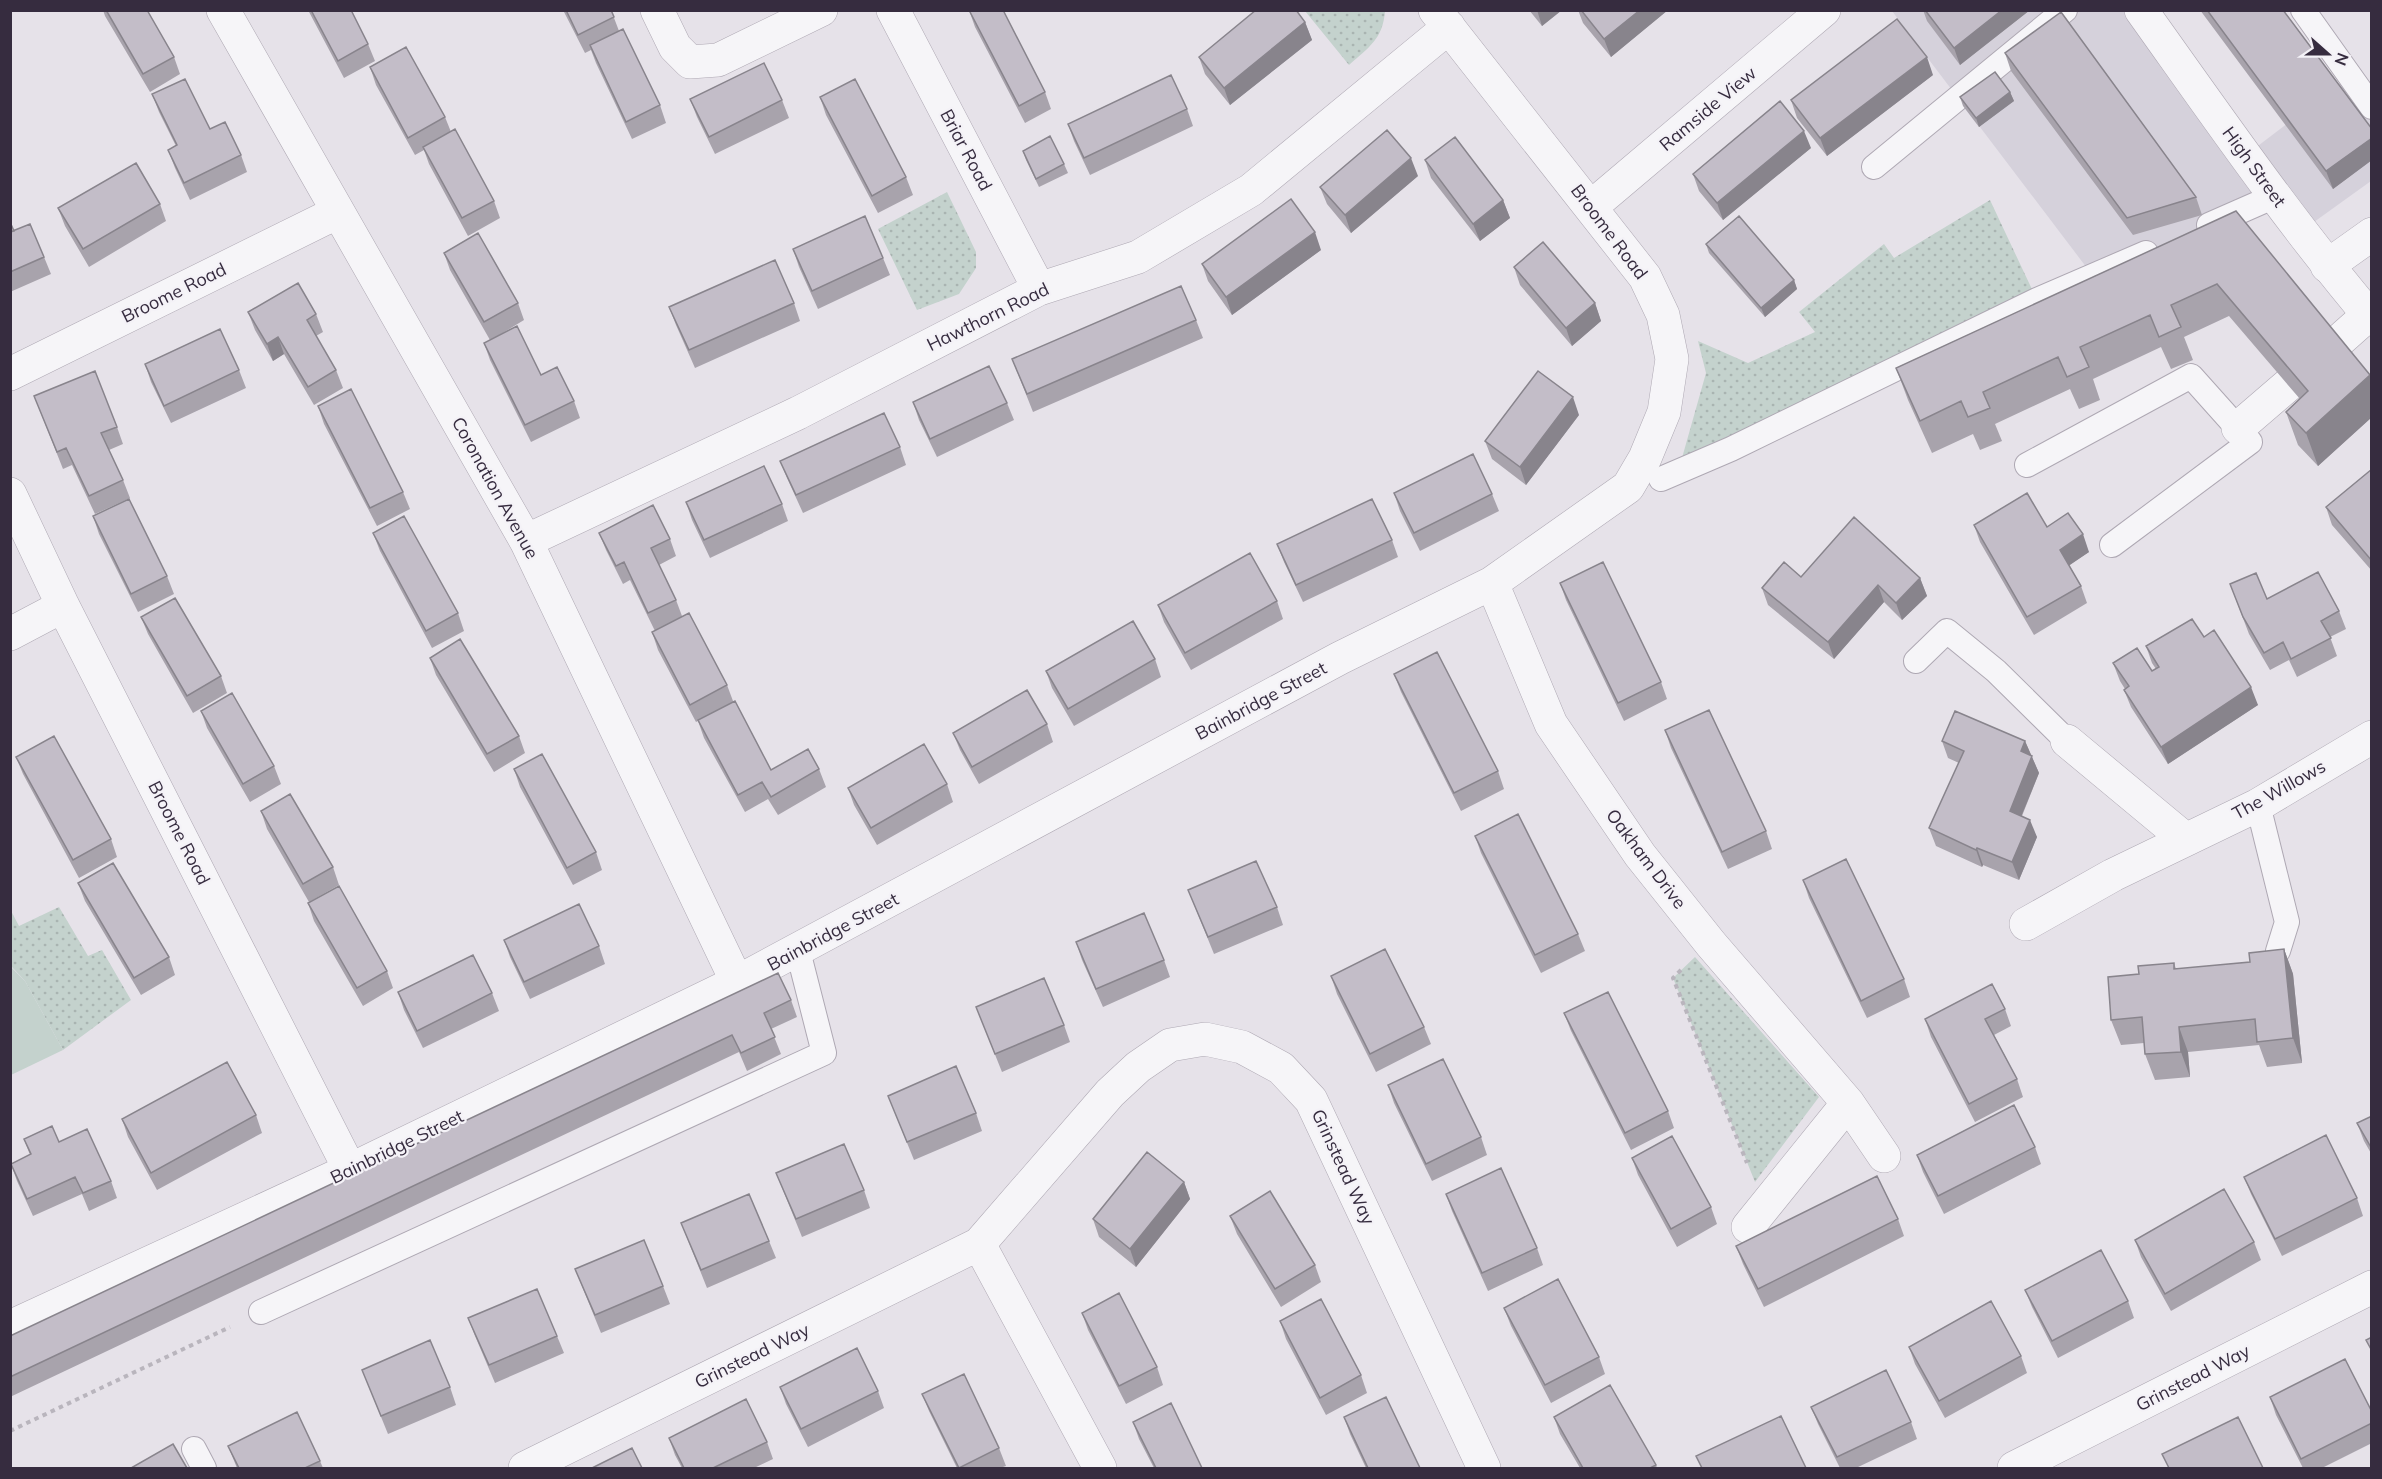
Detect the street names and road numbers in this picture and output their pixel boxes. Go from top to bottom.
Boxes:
street label: Ramside View [1654,61,1761,156]
street label: Briar Road [935,105,998,195]
street label: High Street [2217,122,2291,211]
street label: Broome Road [1566,179,1653,284]
street label: Broome Road [118,257,230,328]
street label: Hawthorn Road [923,277,1053,356]
street label: Coronation Avenue [447,413,544,563]
street label: Bainbridge Street [1191,656,1330,745]
street label: The Willows [2228,754,2330,825]
street label: Broome Road [143,777,215,889]
street label: Oakham Drive [1601,804,1691,913]
street label: Bainbridge Street [763,887,902,976]
street label: Bainbridge Street [326,1104,467,1189]
street label: Grinstead Way [1307,1105,1380,1229]
street label: Grinstead Way [691,1318,813,1393]
street label: Grinstead Way [2132,1339,2254,1416]

